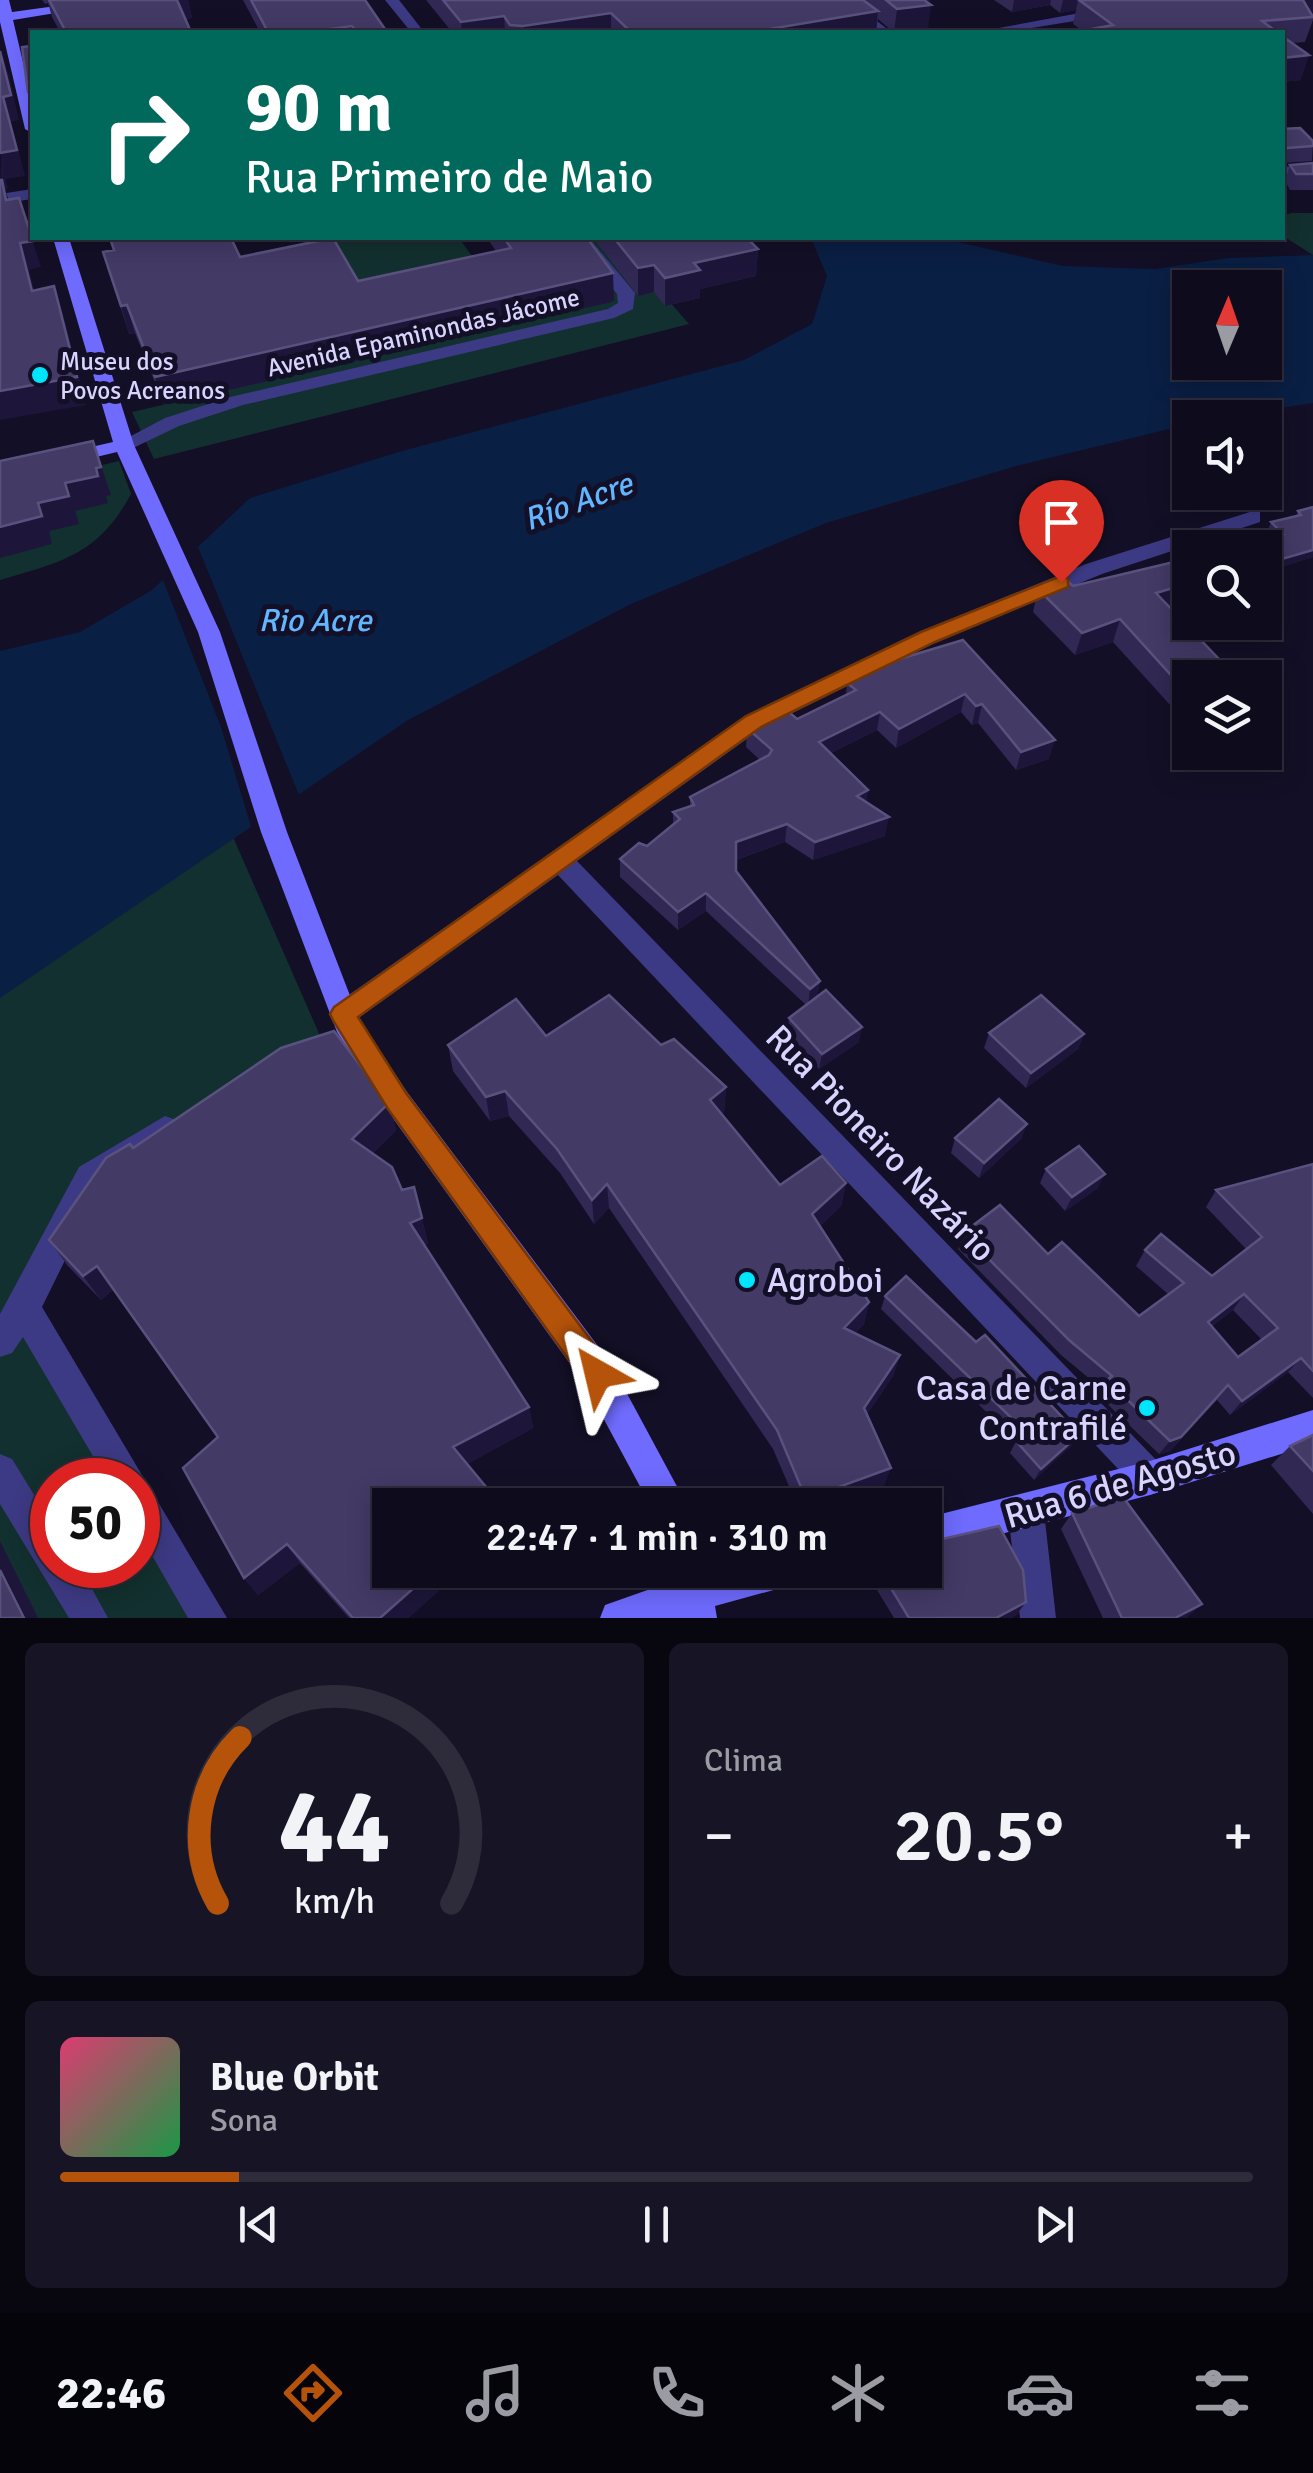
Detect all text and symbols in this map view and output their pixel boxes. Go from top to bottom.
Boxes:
text: 90 m [245,64,393,150]
icon: right [80,70,210,200]
text: Rua Primeiro de Maio [245,150,653,205]
north arrow [1172,270,1282,380]
map controls [1172,270,1282,770]
street label: Avenida Epaminondas Jácome [264,281,582,384]
place label: Museu dos Povos Acreanos [60,346,225,406]
marker: Museu dos Povos Acreanos [29,364,51,386]
button: sound [1172,400,1282,510]
water label: Río Acre [518,463,640,539]
pin [1019,480,1104,583]
icon: arrive [1034,495,1089,550]
button: search [1172,530,1282,640]
water label: Rio Acre [258,601,374,640]
button: layers [1172,660,1282,770]
street label: Rua Pioneiro Nazário [757,1016,1005,1271]
place label: Agroboi [767,1259,883,1302]
marker: Agroboi [736,1269,758,1291]
position arrow [546,1322,650,1426]
place label: Casa de Carne Contrafilé [916,1367,1127,1450]
marker: Casa de Carne Contrafilé [1136,1397,1158,1419]
street label: Rua 6 de Agosto [1000,1431,1241,1538]
speed limit sign: 50 [30,1458,160,1588]
text: 22:47 · 1 min · 310 m [486,1514,828,1561]
text: Clima [704,1741,783,1780]
text: 44 [278,1763,391,1891]
text: 20.5° [893,1789,1064,1882]
text: − [704,1802,734,1870]
text: + [1223,1802,1253,1870]
text: km/h [294,1879,375,1923]
text: Blue Orbit [210,2054,379,2101]
text: Sona [210,2101,278,2140]
icon: previous [231,2197,286,2252]
icon: pause [629,2197,684,2252]
icon: next [1027,2197,1082,2252]
icon: directions [278,2358,348,2428]
icon: music [460,2358,530,2428]
icon: phone [642,2358,712,2428]
icon: climate [823,2358,893,2428]
icon: car [1005,2358,1075,2428]
icon: filters [1187,2358,1257,2428]
text: 22:46 [56,2366,166,2421]

